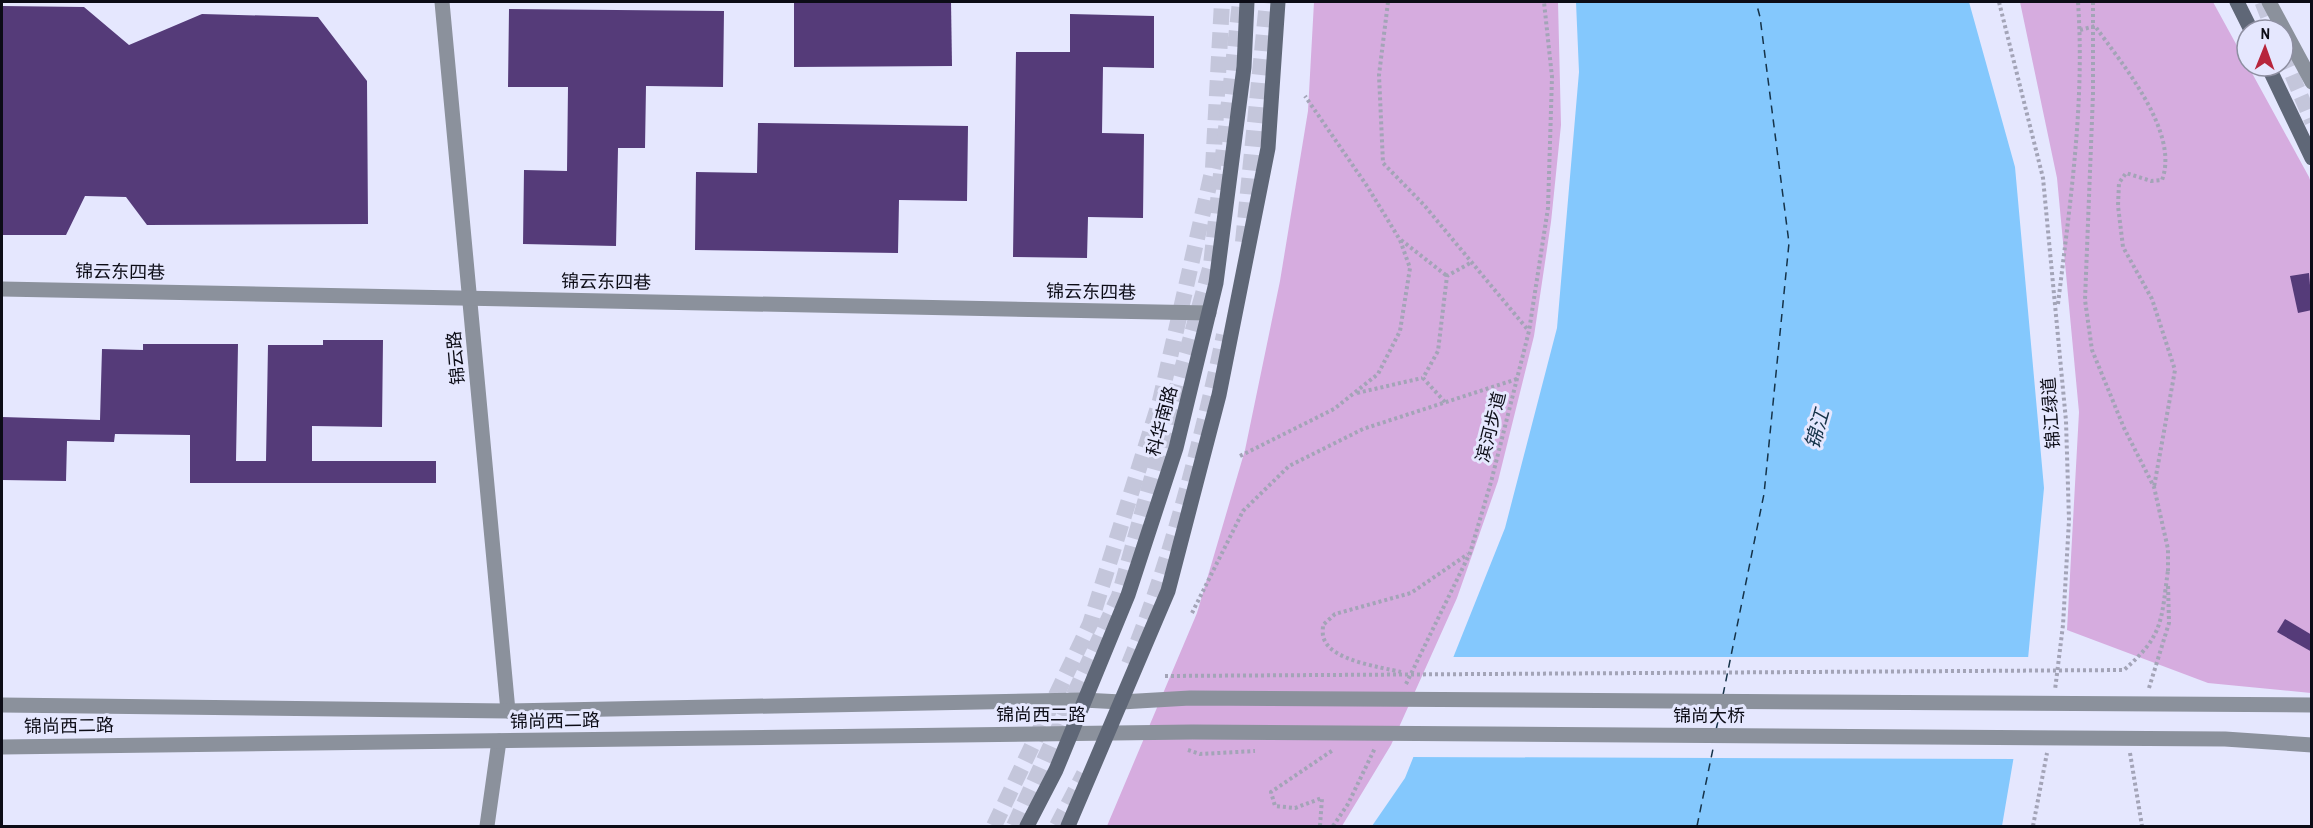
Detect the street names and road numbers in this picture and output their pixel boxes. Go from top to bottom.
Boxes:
street label: 锦云东四巷 [75,258,165,285]
street label: 锦云东四巷 [561,268,651,295]
street label: 锦云东四巷 [1046,278,1136,305]
street label: 锦云路 [441,330,470,386]
street label: 锦江绿道 [2036,376,2065,450]
street label: 科华南路 [1140,383,1183,459]
street label: 滨河步道 [1470,389,1511,465]
street label: 锦尚西二路 [996,702,1086,727]
street label: 锦尚大桥 [1673,703,1745,728]
street label: 锦尚西二路 [510,707,600,734]
street label: 锦尚西二路 [24,712,114,739]

